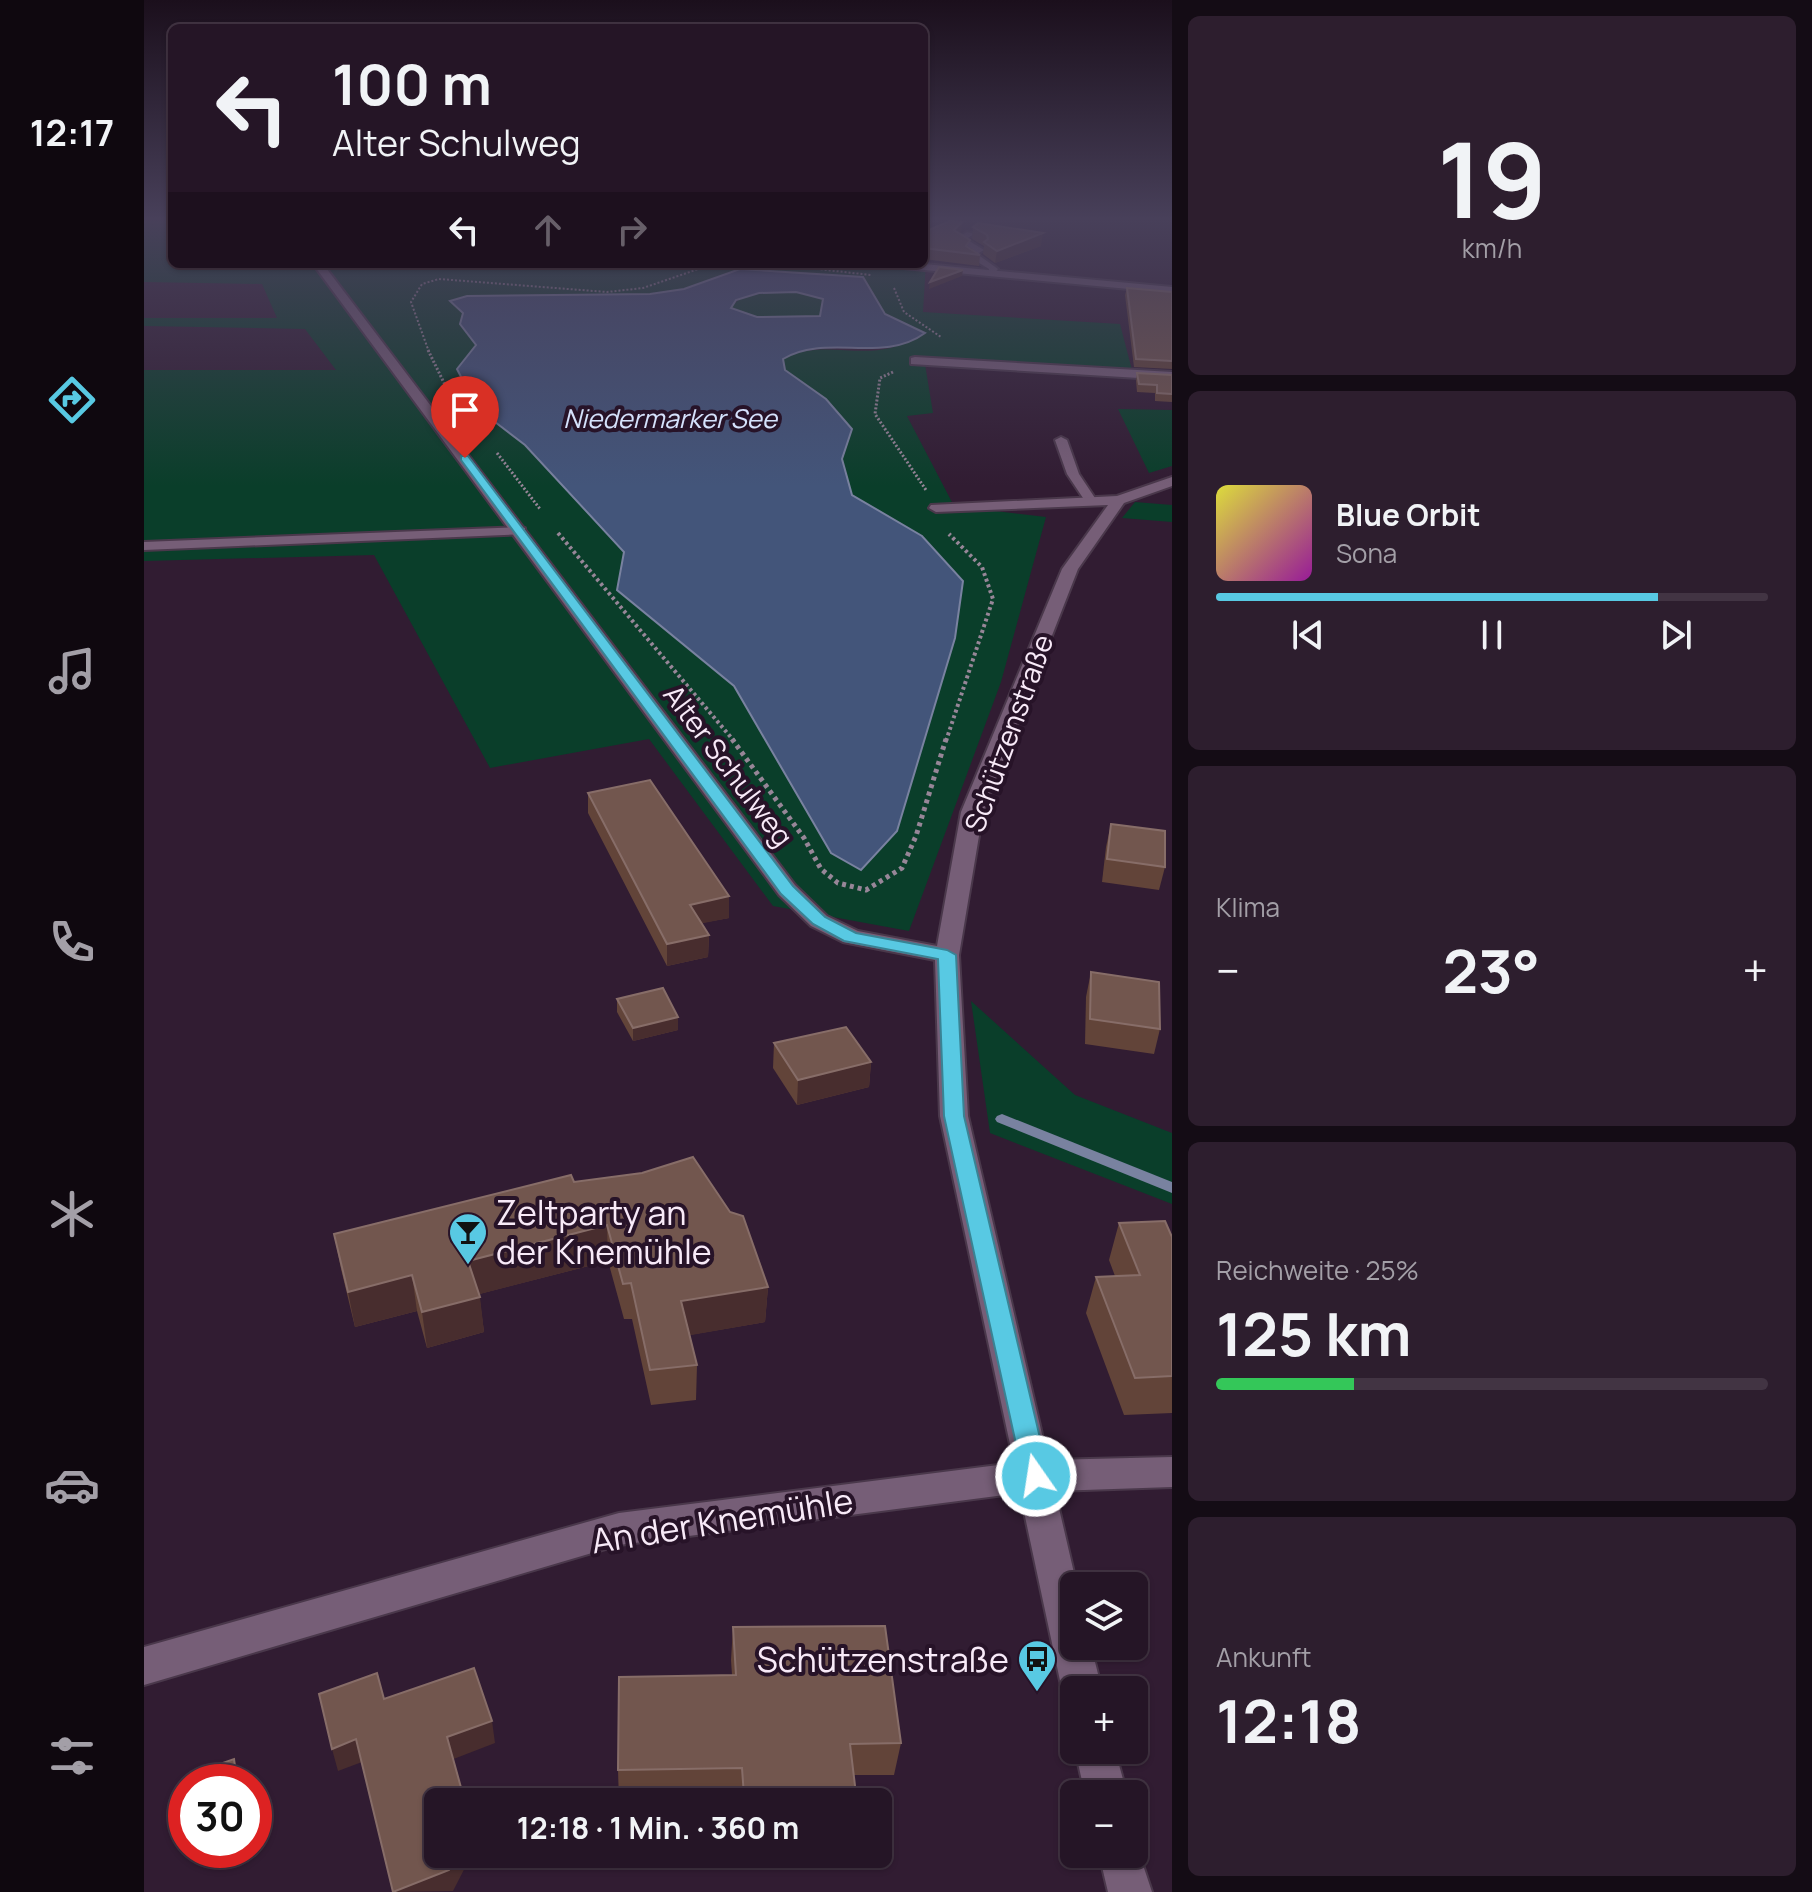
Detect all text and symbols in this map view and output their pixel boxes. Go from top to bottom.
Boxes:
text: 100 m [332,45,492,122]
icon: left [200,56,304,160]
text: 19 [1437,107,1547,249]
text: 12:17 [30,108,114,157]
text: Alter Schulweg [332,118,581,167]
icon: left [442,208,486,252]
icon: ahead [526,208,570,252]
icon: right [610,208,654,252]
text: km/h [1462,230,1522,266]
icon: directions [44,372,100,428]
pin [431,376,499,458]
icon: arrive [443,388,487,432]
water label: Niedermarker See [563,400,779,436]
text: Blue Orbit [1336,494,1481,535]
text: Sona [1336,535,1397,571]
icon: previous [1286,613,1330,657]
icon: pause [1470,613,1514,657]
icon: next [1654,613,1698,657]
street label: Schützenstraße [955,629,1061,837]
icon: music [44,643,100,699]
street label: Alter Schulweg [656,676,802,854]
text: Klima [1216,889,1280,925]
icon: phone [44,914,100,970]
text: 23° [1442,929,1540,1011]
text: − [1216,940,1240,1000]
text: + [1743,940,1768,1000]
icon: climate [44,1186,100,1242]
place label: Zeltparty an der Knemühle [496,1189,712,1274]
bar icon: Zeltparty an der Knemühle [447,1211,489,1266]
text: Reichweite · 25% [1216,1252,1419,1288]
text: 125 km [1216,1292,1411,1374]
position arrow [994,1434,1078,1518]
icon: car [44,1457,100,1513]
street label: An der Knemühle [588,1477,856,1563]
map controls [1060,1572,1148,1868]
button: layers [1060,1572,1148,1660]
place label: Schützenstraße [757,1636,1009,1682]
bus stop icon: Schützenstraße [1016,1638,1058,1693]
text: Ankunft [1216,1639,1311,1675]
button: + [1060,1676,1148,1764]
text: 12:18 [1216,1679,1362,1761]
icon: filters [44,1728,100,1784]
speed limit sign: 30 [168,1764,272,1868]
button: − [1060,1780,1148,1868]
text: 12:18 · 1 Min. · 360 m [517,1807,799,1848]

